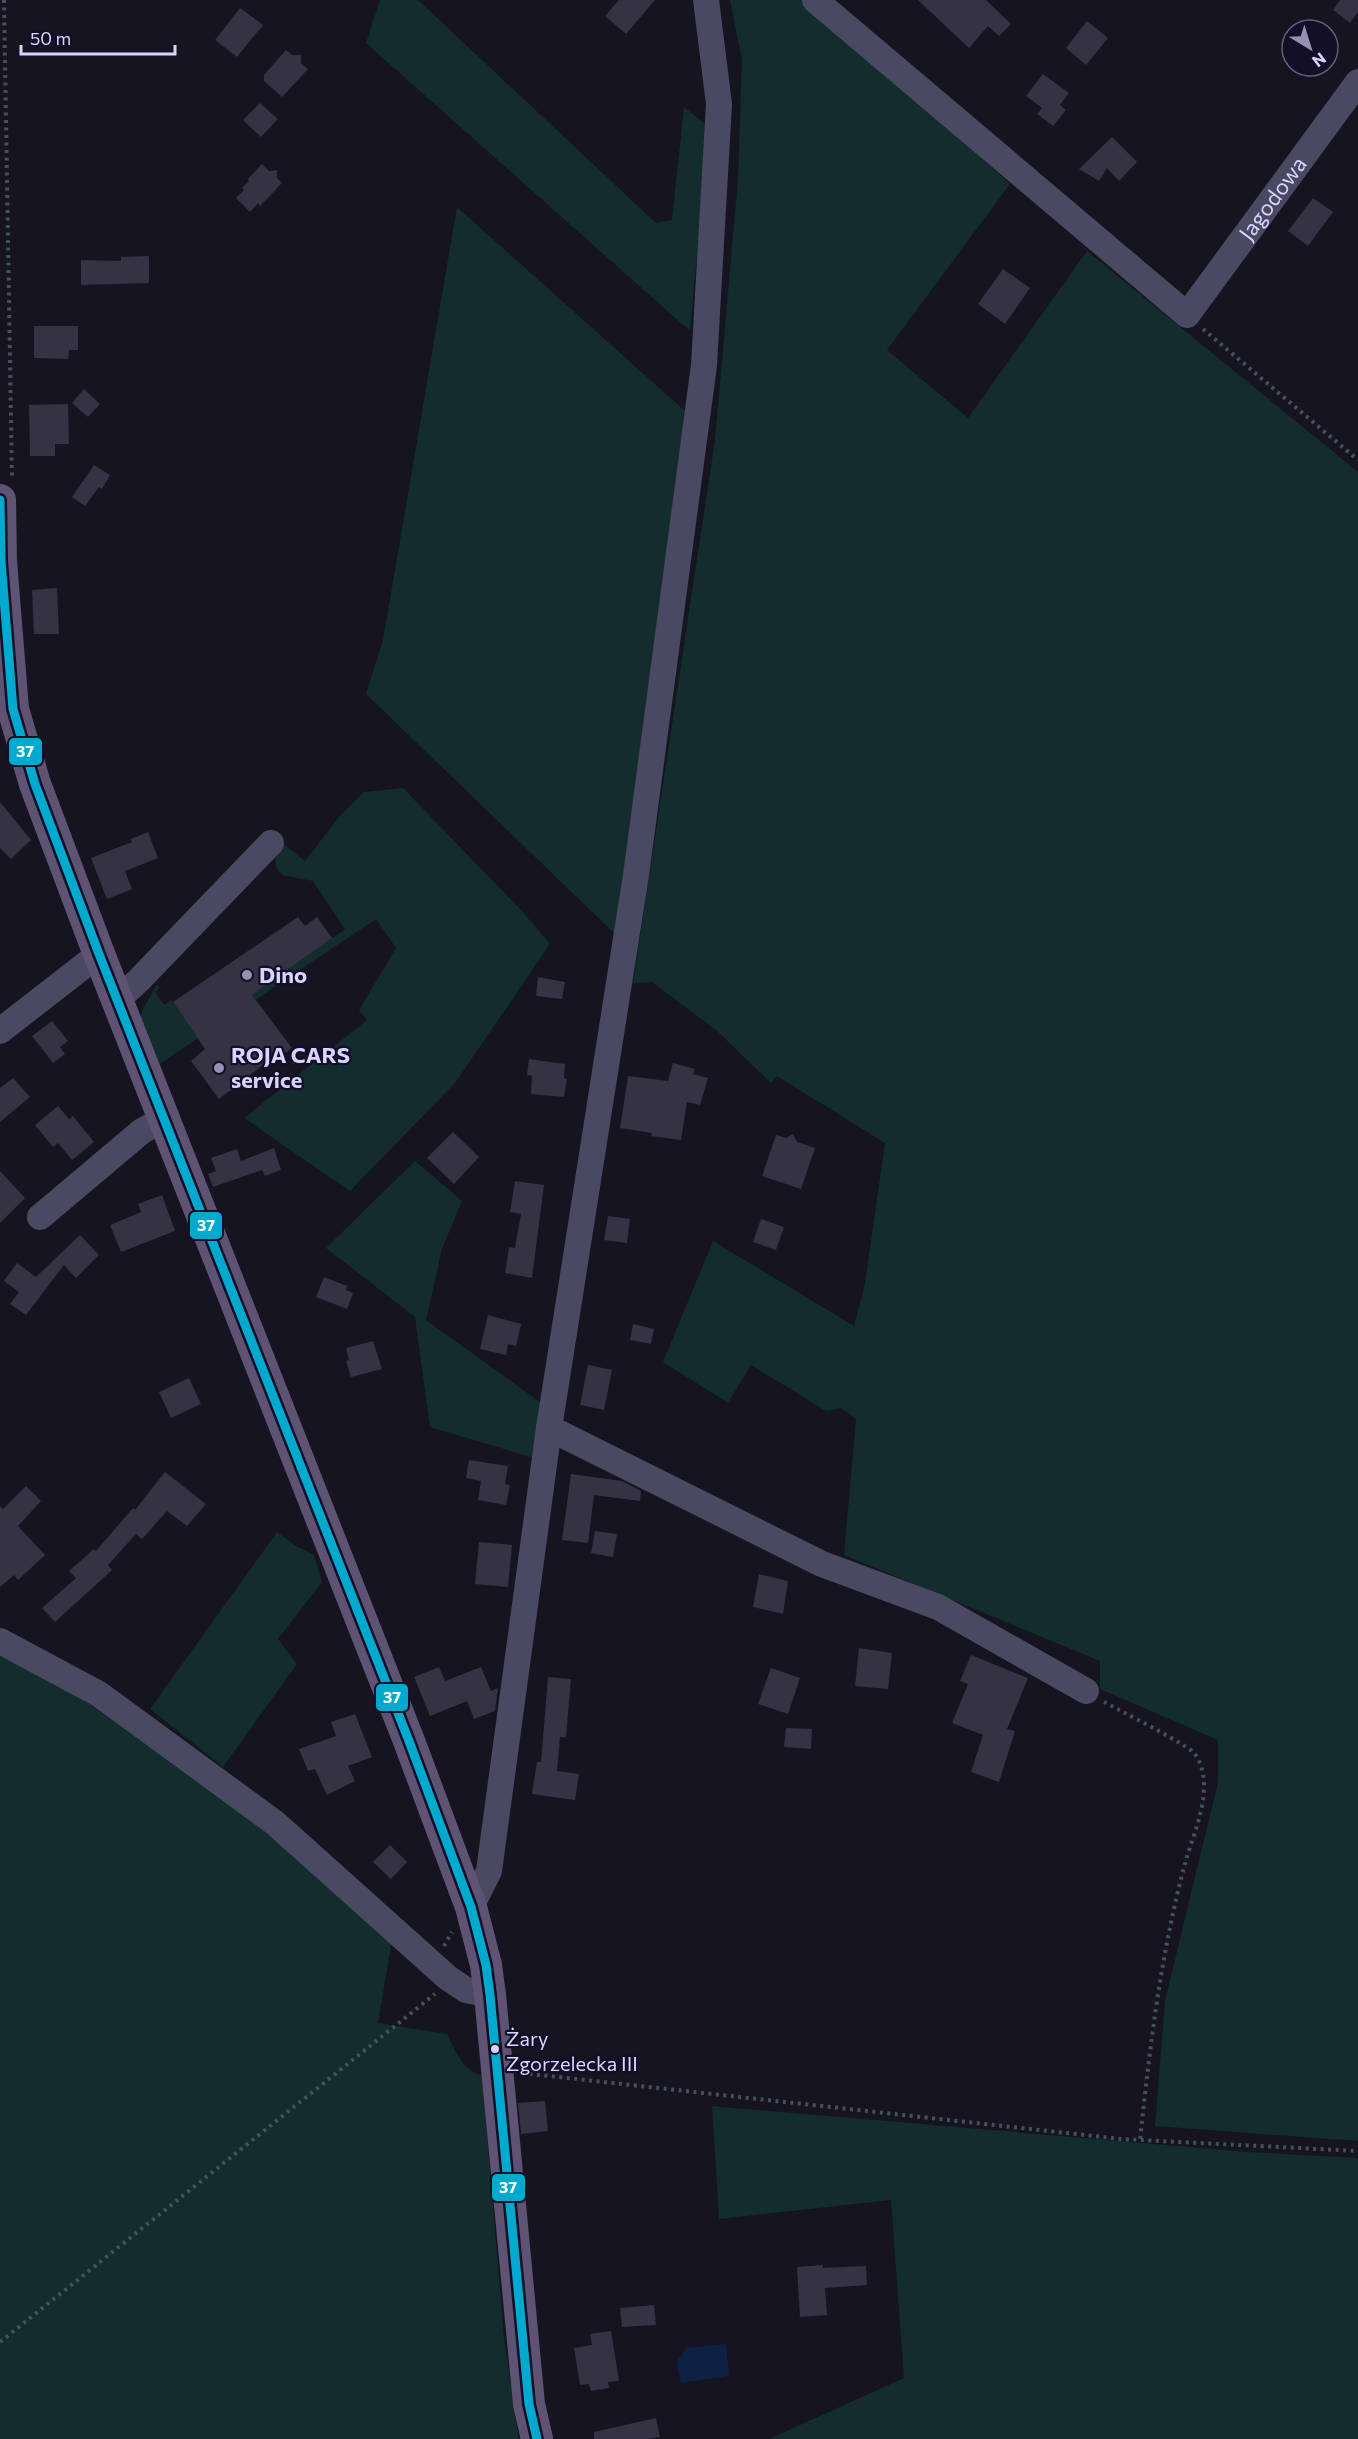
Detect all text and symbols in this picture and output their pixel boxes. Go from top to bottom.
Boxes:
scale bar [21,18,176,56]
north arrow [1280,18,1340,78]
text: 50 m [30,27,71,49]
text: N [1309,49,1330,71]
street label: Jagodowa [1232,151,1312,245]
line badge: 37 [8,737,43,766]
text: 37 [16,741,34,760]
place label: Dino [259,961,307,988]
marker: Dino [240,968,254,982]
place label: ROJA CARS service [231,1041,350,1093]
marker: ROJA CARS service [212,1061,226,1075]
line badge: 37 [189,1211,223,1240]
text: 37 [197,1215,215,1234]
line badge: 37 [375,1683,409,1712]
text: 37 [383,1687,401,1706]
place label: Żary Zgorzelecka III [506,2026,638,2075]
marker: Żary Zgorzelecka III [489,2043,501,2055]
line badge: 37 [491,2173,526,2202]
text: 37 [499,2177,517,2196]

